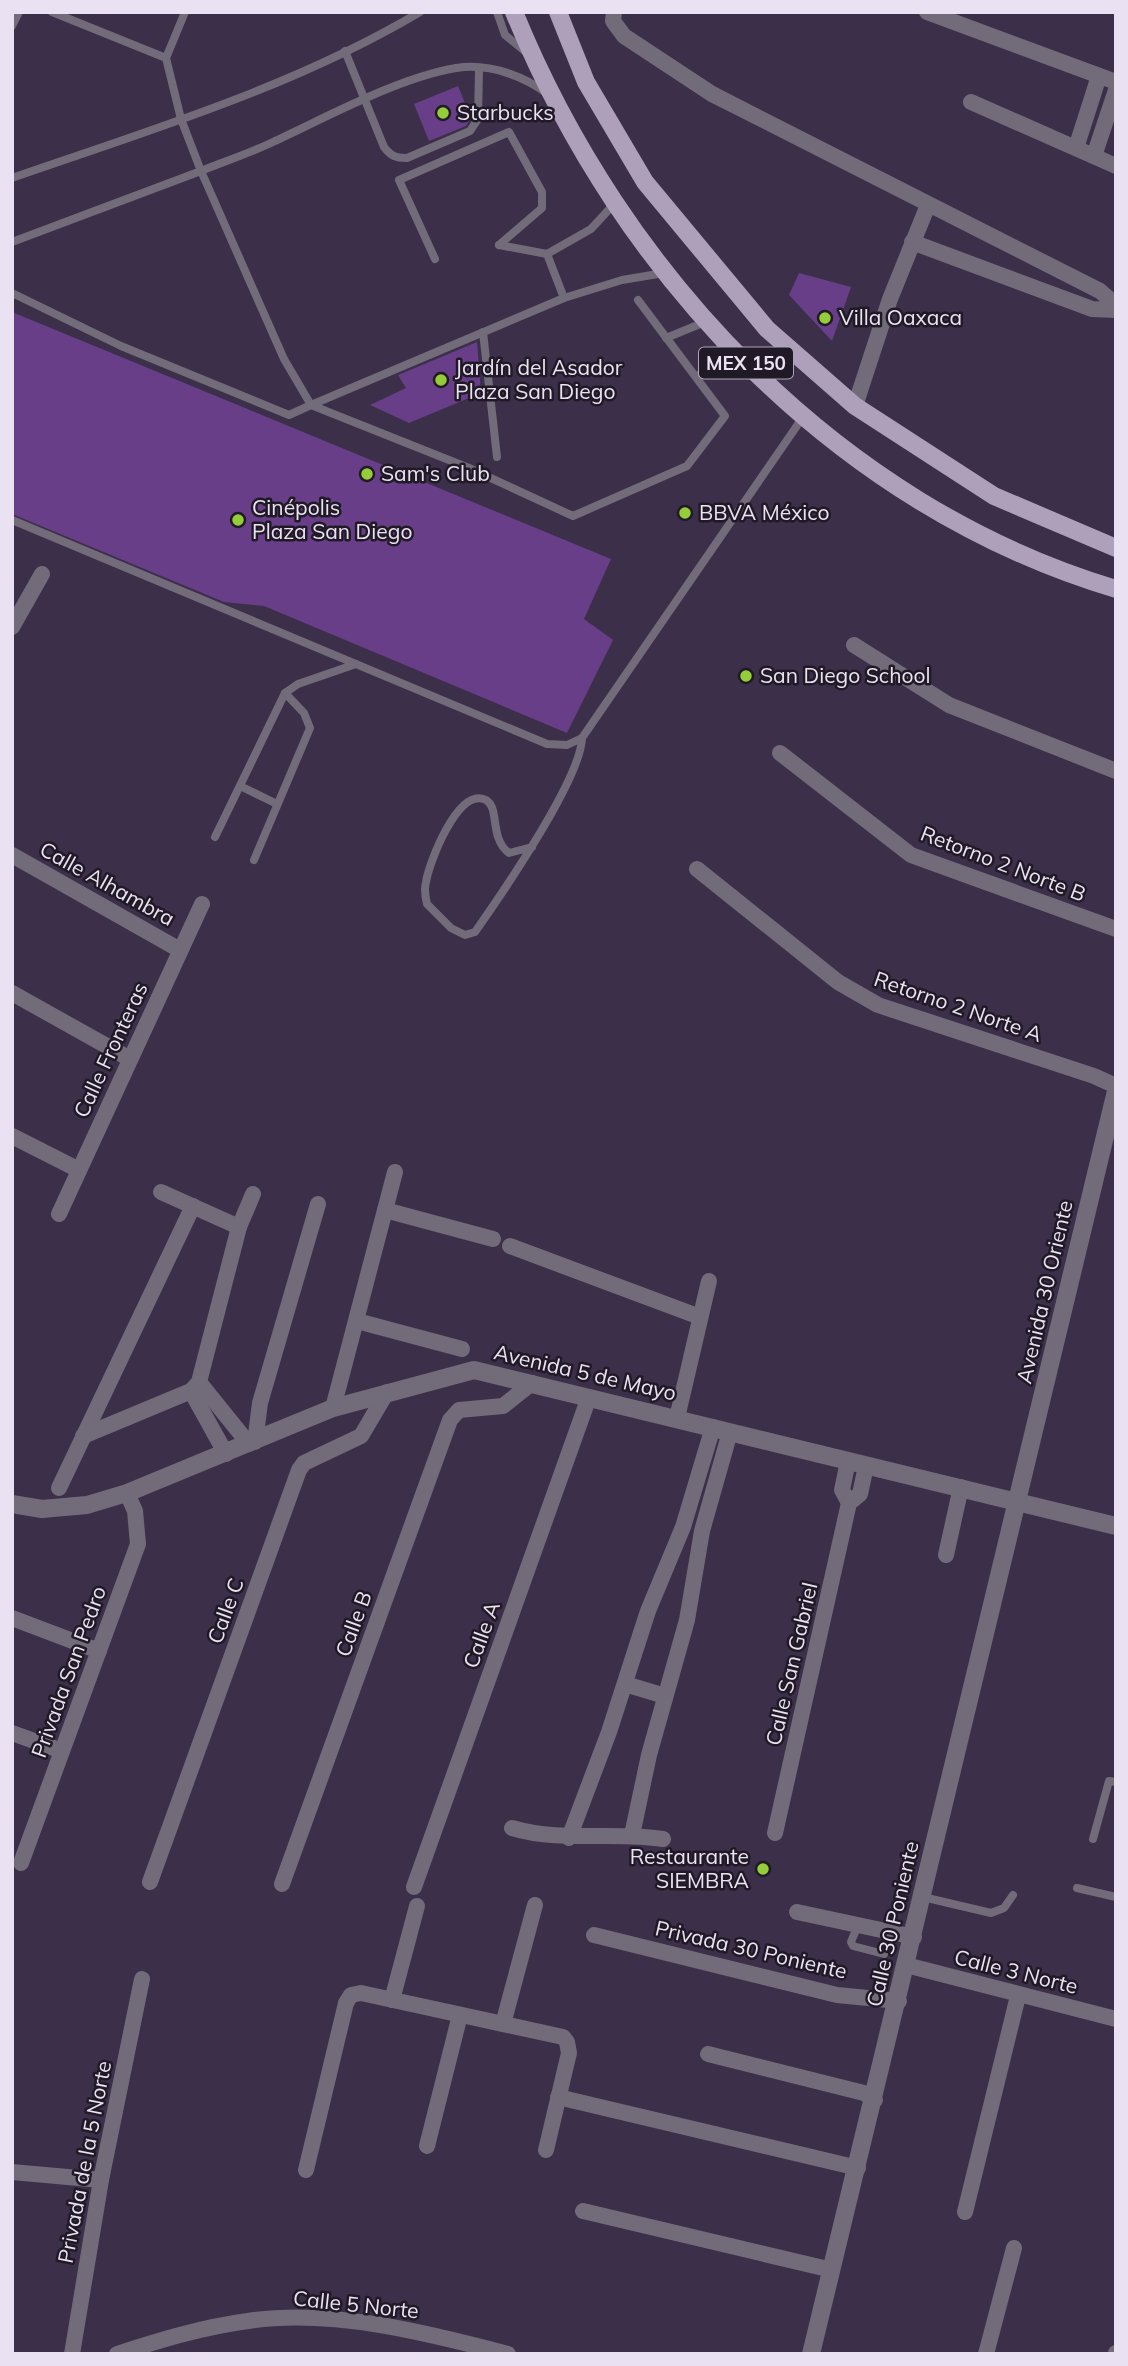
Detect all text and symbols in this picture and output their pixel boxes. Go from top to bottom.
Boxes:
place label: Starbucks [457,99,554,125]
marker: Starbucks [435,105,451,121]
place label: Villa Oaxaca [839,304,962,330]
marker: Villa Oaxaca [817,310,833,326]
road number: MEX 150 [699,348,793,378]
place label: Jardín del Asador Plaza San Diego [455,354,623,404]
marker: Jardín del Asador Plaza San Diego [433,372,449,388]
place label: Sam's Club [381,460,490,486]
marker: Sam's Club [359,466,375,482]
place label: Cinépolis Plaza San Diego [252,494,412,544]
place label: BBVA México [699,499,830,525]
marker: BBVA México [677,505,693,521]
marker: Cinépolis Plaza San Diego [230,512,246,528]
place label: San Diego School [760,662,930,688]
marker: San Diego School [738,668,754,684]
street label: Retorno 2 Norte B [917,820,1090,907]
street label: Calle Alhambra [36,835,179,931]
street label: Retorno 2 Norte A [871,965,1046,1047]
street label: Calle Fronteras [67,978,153,1121]
street label: Avenida 30 Oriente [1010,1198,1078,1386]
street label: Avenida 5 de Mayo [492,1338,679,1406]
street label: Calle C [201,1574,249,1647]
street label: Calle San Gabriel [760,1580,822,1748]
street label: Privada San Pedro [25,1582,111,1761]
street label: Calle B [329,1587,377,1660]
street label: Calle A [457,1597,505,1672]
street label: Calle 30 Poniente [860,1838,924,2009]
place label: Restaurante SIEMBRA [630,1843,750,1893]
marker: Restaurante SIEMBRA [755,1861,771,1877]
street label: Privada 30 Poniente [653,1914,850,1984]
street label: Calle 3 Norte [952,1943,1081,1999]
street label: Privada de la 5 Norte [52,2058,116,2265]
street label: Calle 5 Norte [292,2284,420,2324]

